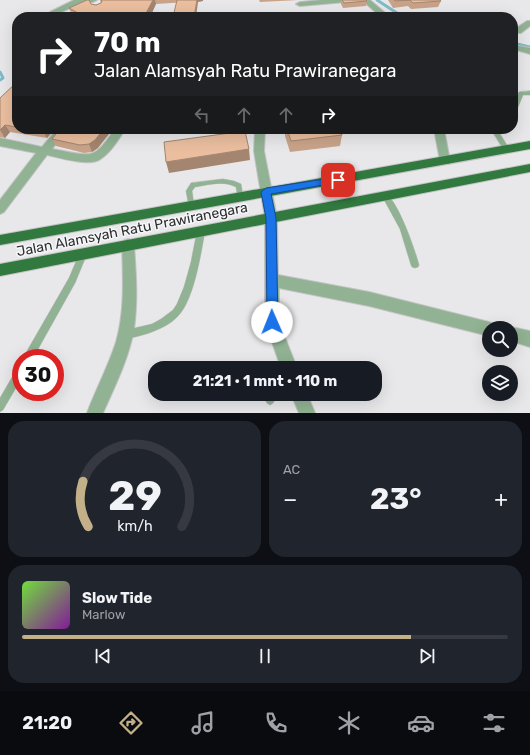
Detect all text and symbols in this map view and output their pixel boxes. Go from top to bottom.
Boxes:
text: 70 m [94,26,161,59]
icon: right [28,28,80,80]
text: Jalan Alamsyah Ratu Prawiranegara [94,60,396,82]
icon: left [191,104,213,126]
icon: ahead [233,104,255,126]
icon: ahead [275,104,297,126]
icon: right [317,104,339,126]
pin [321,163,355,197]
icon: arrive [327,169,349,191]
street label: Jalan Alamsyah Ratu Prawiranegara [15,199,249,260]
position arrow [251,301,293,343]
map controls [482,321,518,401]
button: search [482,321,518,357]
speed limit sign: 30 [12,349,64,401]
button: layers [482,365,518,401]
text: 21:21 · 1 mnt · 110 m [193,372,337,390]
text: AC [283,462,300,477]
text: 29 [108,471,161,520]
text: 23° [370,481,422,517]
text: − [283,486,297,513]
text: + [494,486,508,513]
text: km/h [117,518,152,535]
text: Slow Tide [82,589,152,607]
text: Marlow [82,607,125,622]
icon: previous [92,645,114,667]
icon: pause [254,645,276,667]
icon: next [416,645,438,667]
icon: directions [117,709,145,737]
icon: music [189,709,217,737]
icon: phone [262,709,290,737]
icon: climate [335,709,363,737]
icon: car [407,709,435,737]
icon: filters [480,709,508,737]
text: 21:20 [22,712,72,734]

